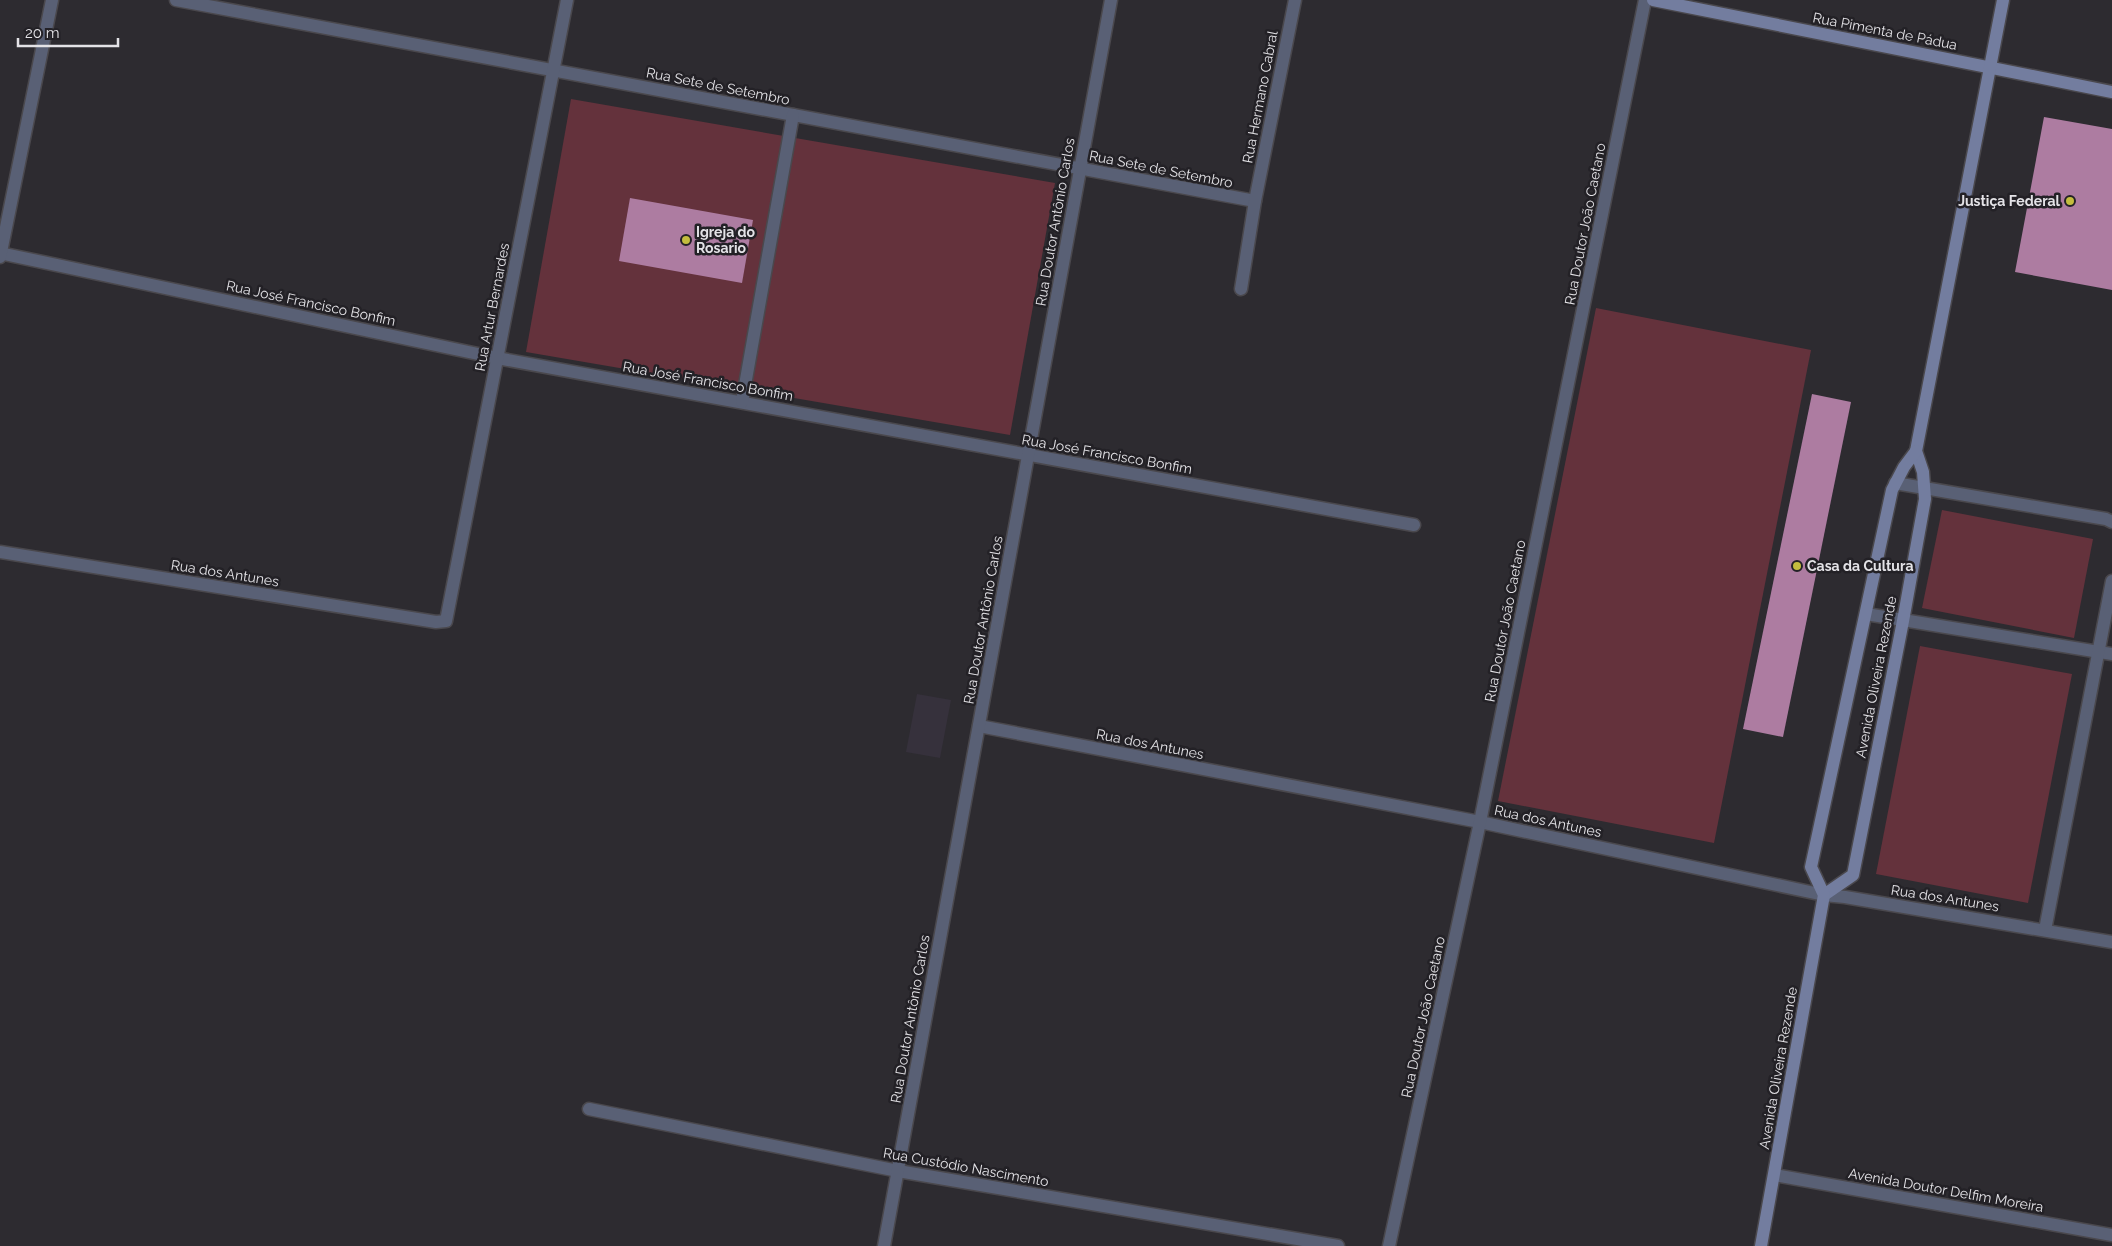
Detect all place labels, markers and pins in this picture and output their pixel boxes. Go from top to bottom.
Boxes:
place label: Justiça Federal [1958,193,2061,209]
marker: Justiça Federal [2064,195,2076,207]
place label: Igreja do Rosario [696,224,756,256]
marker: Igreja do Rosario [680,234,692,246]
place label: Casa da Cultura [1807,558,1913,574]
marker: Casa da Cultura [1791,560,1803,572]

